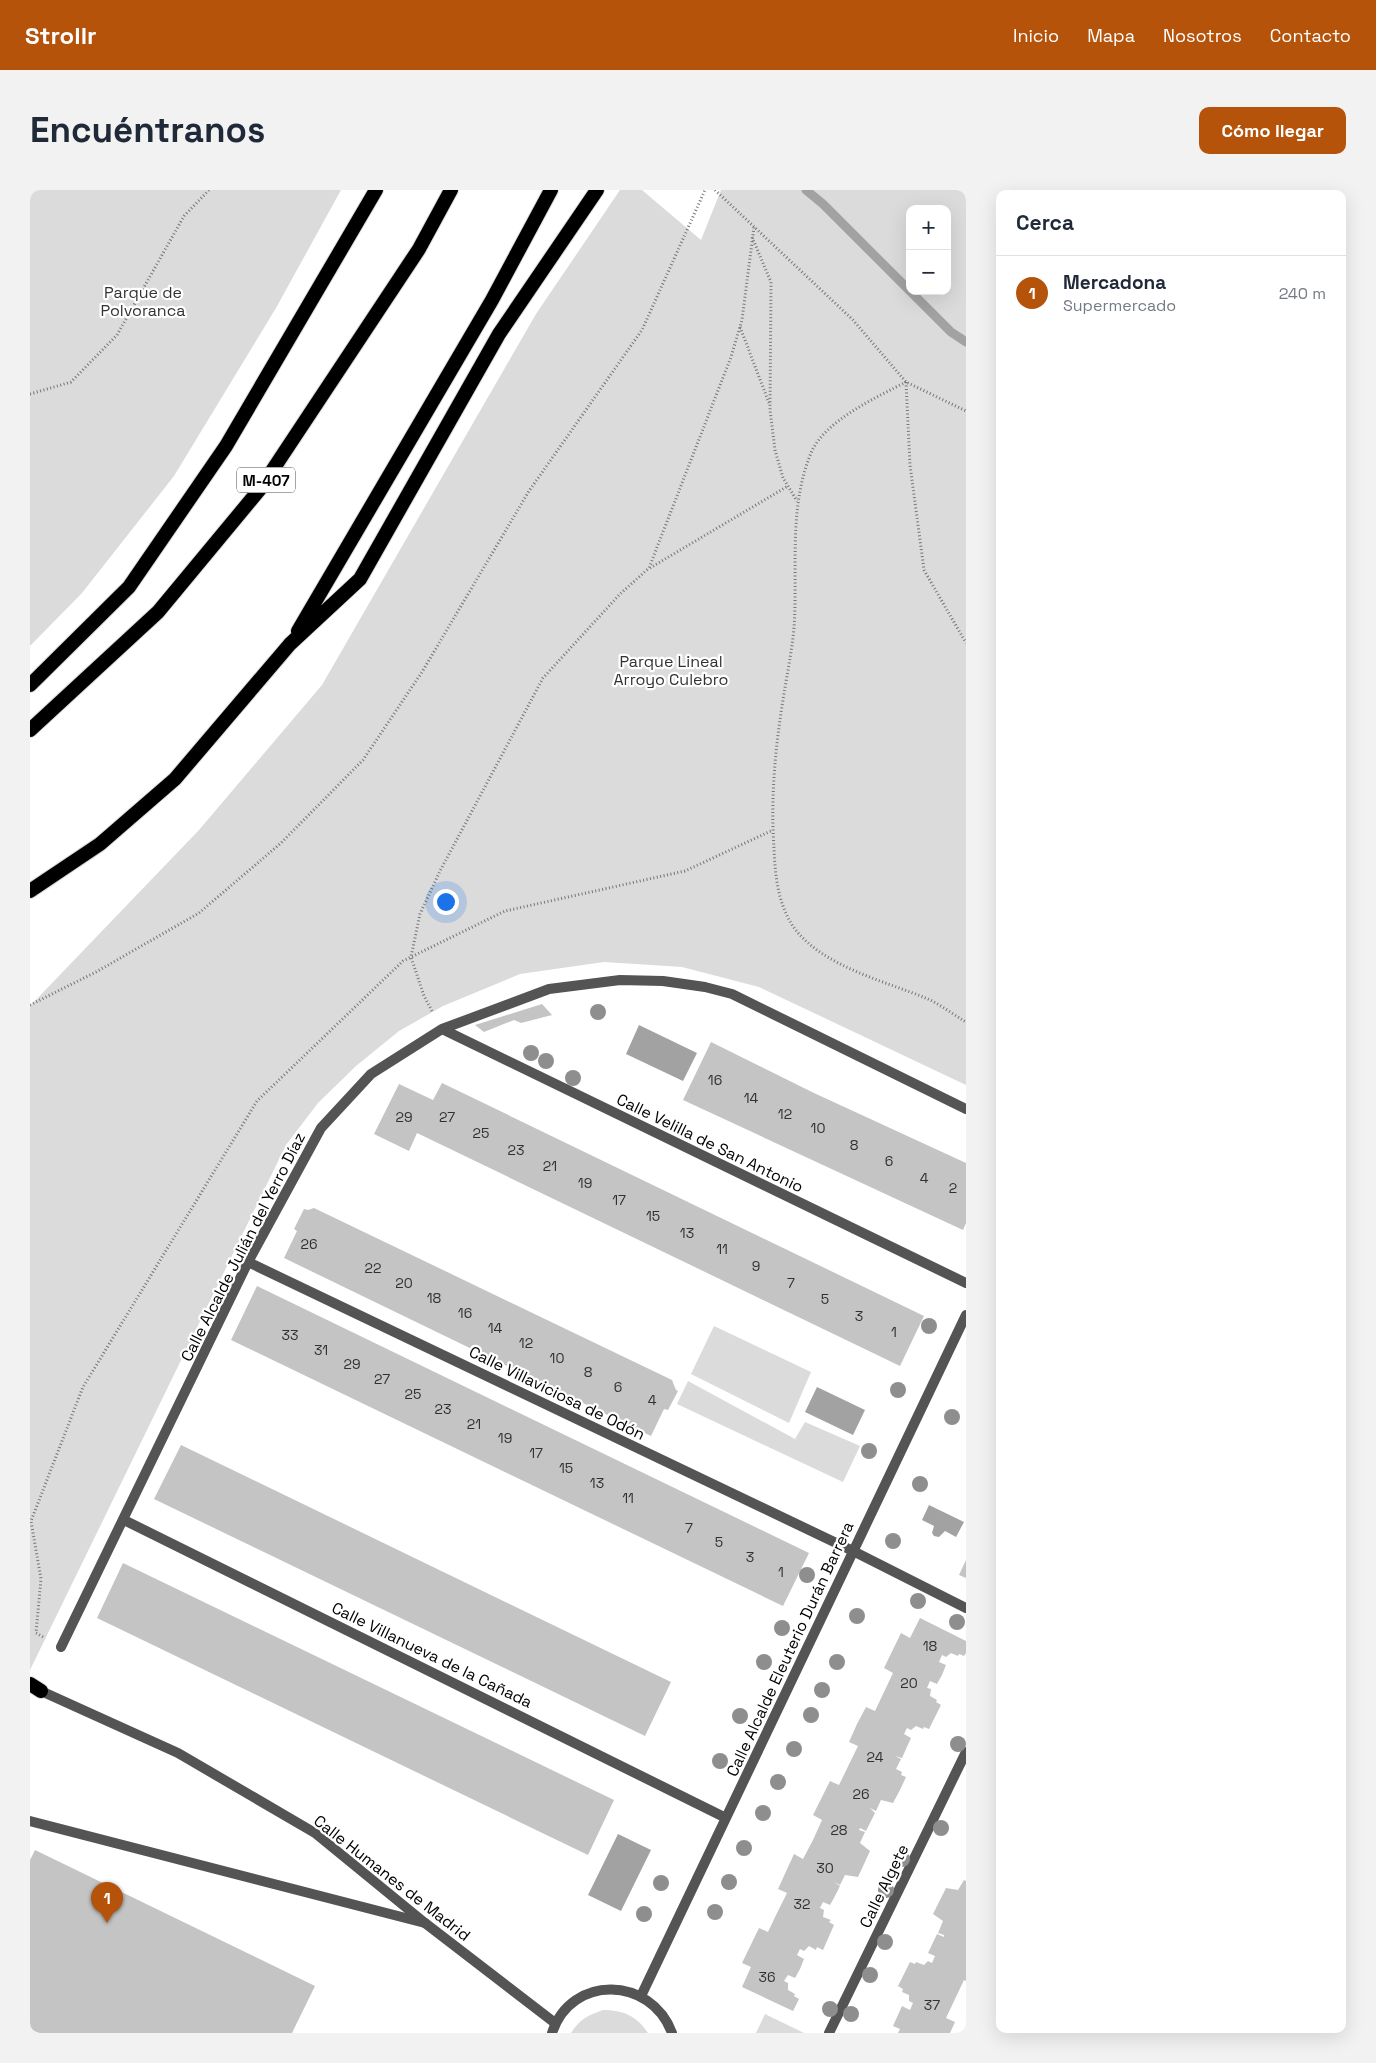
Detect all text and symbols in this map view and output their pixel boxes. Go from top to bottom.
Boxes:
text: Strollr [25,20,97,51]
text: Inicio [1013,24,1059,47]
text: Mapa [1087,24,1135,47]
text: Nosotros [1163,24,1242,47]
text: Contacto [1270,24,1351,47]
button: Cómo llegar [1199,107,1346,154]
text: Encuéntranos [30,108,265,152]
map controls [906,205,951,295]
button: + [906,205,951,250]
text: Cerca [1016,209,1074,236]
button: − [906,250,951,295]
text: Mercadona [1063,270,1166,295]
park label: Parque de Polvoranca [101,282,185,321]
text: 1 [1028,283,1036,304]
text: 240 m [1279,283,1326,304]
text: Supermercado [1063,295,1176,316]
road number: M-407 [237,468,295,492]
park label: Parque Lineal Arroyo Culebro [614,651,728,690]
your location [433,889,459,915]
house number: 16 [708,1071,722,1089]
street label: Calle Velilla de San Antonio [613,1089,807,1197]
house number: 14 [744,1089,759,1107]
house number: 12 [778,1105,792,1123]
house number: 29 [396,1108,412,1126]
house number: 27 [439,1108,455,1126]
house number: 10 [811,1119,825,1137]
house number: 25 [473,1124,489,1142]
street label: Calle Alcalde Julián del Yerro Díaz [176,1129,310,1365]
house number: 8 [850,1136,859,1154]
house number: 23 [508,1141,524,1159]
house number: 6 [885,1152,893,1170]
house number: 21 [543,1157,557,1175]
house number: 4 [920,1169,929,1187]
house number: 19 [578,1174,592,1192]
house number: 2 [949,1179,957,1197]
house number: 17 [612,1191,626,1209]
house number: 15 [646,1207,660,1225]
house number: 13 [680,1224,694,1242]
house number: 26 [300,1235,318,1253]
house number: 11 [716,1240,728,1258]
house number: 9 [752,1257,760,1275]
house number: 22 [365,1259,381,1277]
house number: 20 [395,1274,413,1292]
house number: 7 [787,1274,795,1292]
house number: 18 [427,1289,442,1307]
house number: 5 [821,1290,829,1308]
house number: 16 [458,1304,472,1322]
house number: 3 [855,1307,863,1325]
house number: 14 [488,1319,503,1337]
house number: 1 [891,1323,897,1341]
house number: 33 [282,1326,298,1344]
house number: 12 [519,1334,533,1352]
house number: 31 [314,1341,328,1359]
street label: Calle Villaviciosa de Odón [466,1341,648,1445]
house number: 10 [550,1349,564,1367]
house number: 29 [344,1355,360,1373]
house number: 8 [584,1363,593,1381]
house number: 27 [374,1370,390,1388]
house number: 6 [614,1378,622,1396]
house number: 25 [405,1385,421,1403]
house number: 4 [648,1391,657,1409]
house number: 23 [435,1400,451,1418]
house number: 21 [467,1415,481,1433]
house number: 19 [498,1429,512,1447]
house number: 17 [529,1444,543,1462]
house number: 15 [559,1459,573,1477]
house number: 13 [590,1474,604,1492]
house number: 11 [622,1489,634,1507]
street label: Calle Alcalde Eleuterio Durán Barrera [721,1518,859,1780]
house number: 7 [685,1519,693,1537]
house number: 5 [715,1533,723,1551]
house number: 3 [746,1548,754,1566]
house number: 1 [778,1563,784,1581]
street label: Calle Villanueva de la Cañada [328,1597,536,1713]
house number: 18 [923,1637,938,1655]
house number: 20 [900,1674,918,1692]
house number: 24 [867,1748,884,1766]
house number: 26 [852,1785,870,1803]
street label: Calle Humanes de Madrid [309,1810,475,1946]
house number: 28 [830,1821,848,1839]
street label: Calle Algete [855,1841,913,1931]
house number: 30 [816,1859,834,1877]
pin: 1 [91,1882,123,1923]
house number: 32 [794,1895,810,1913]
house number: 36 [758,1968,776,1986]
house number: 37 [924,1996,940,2014]

